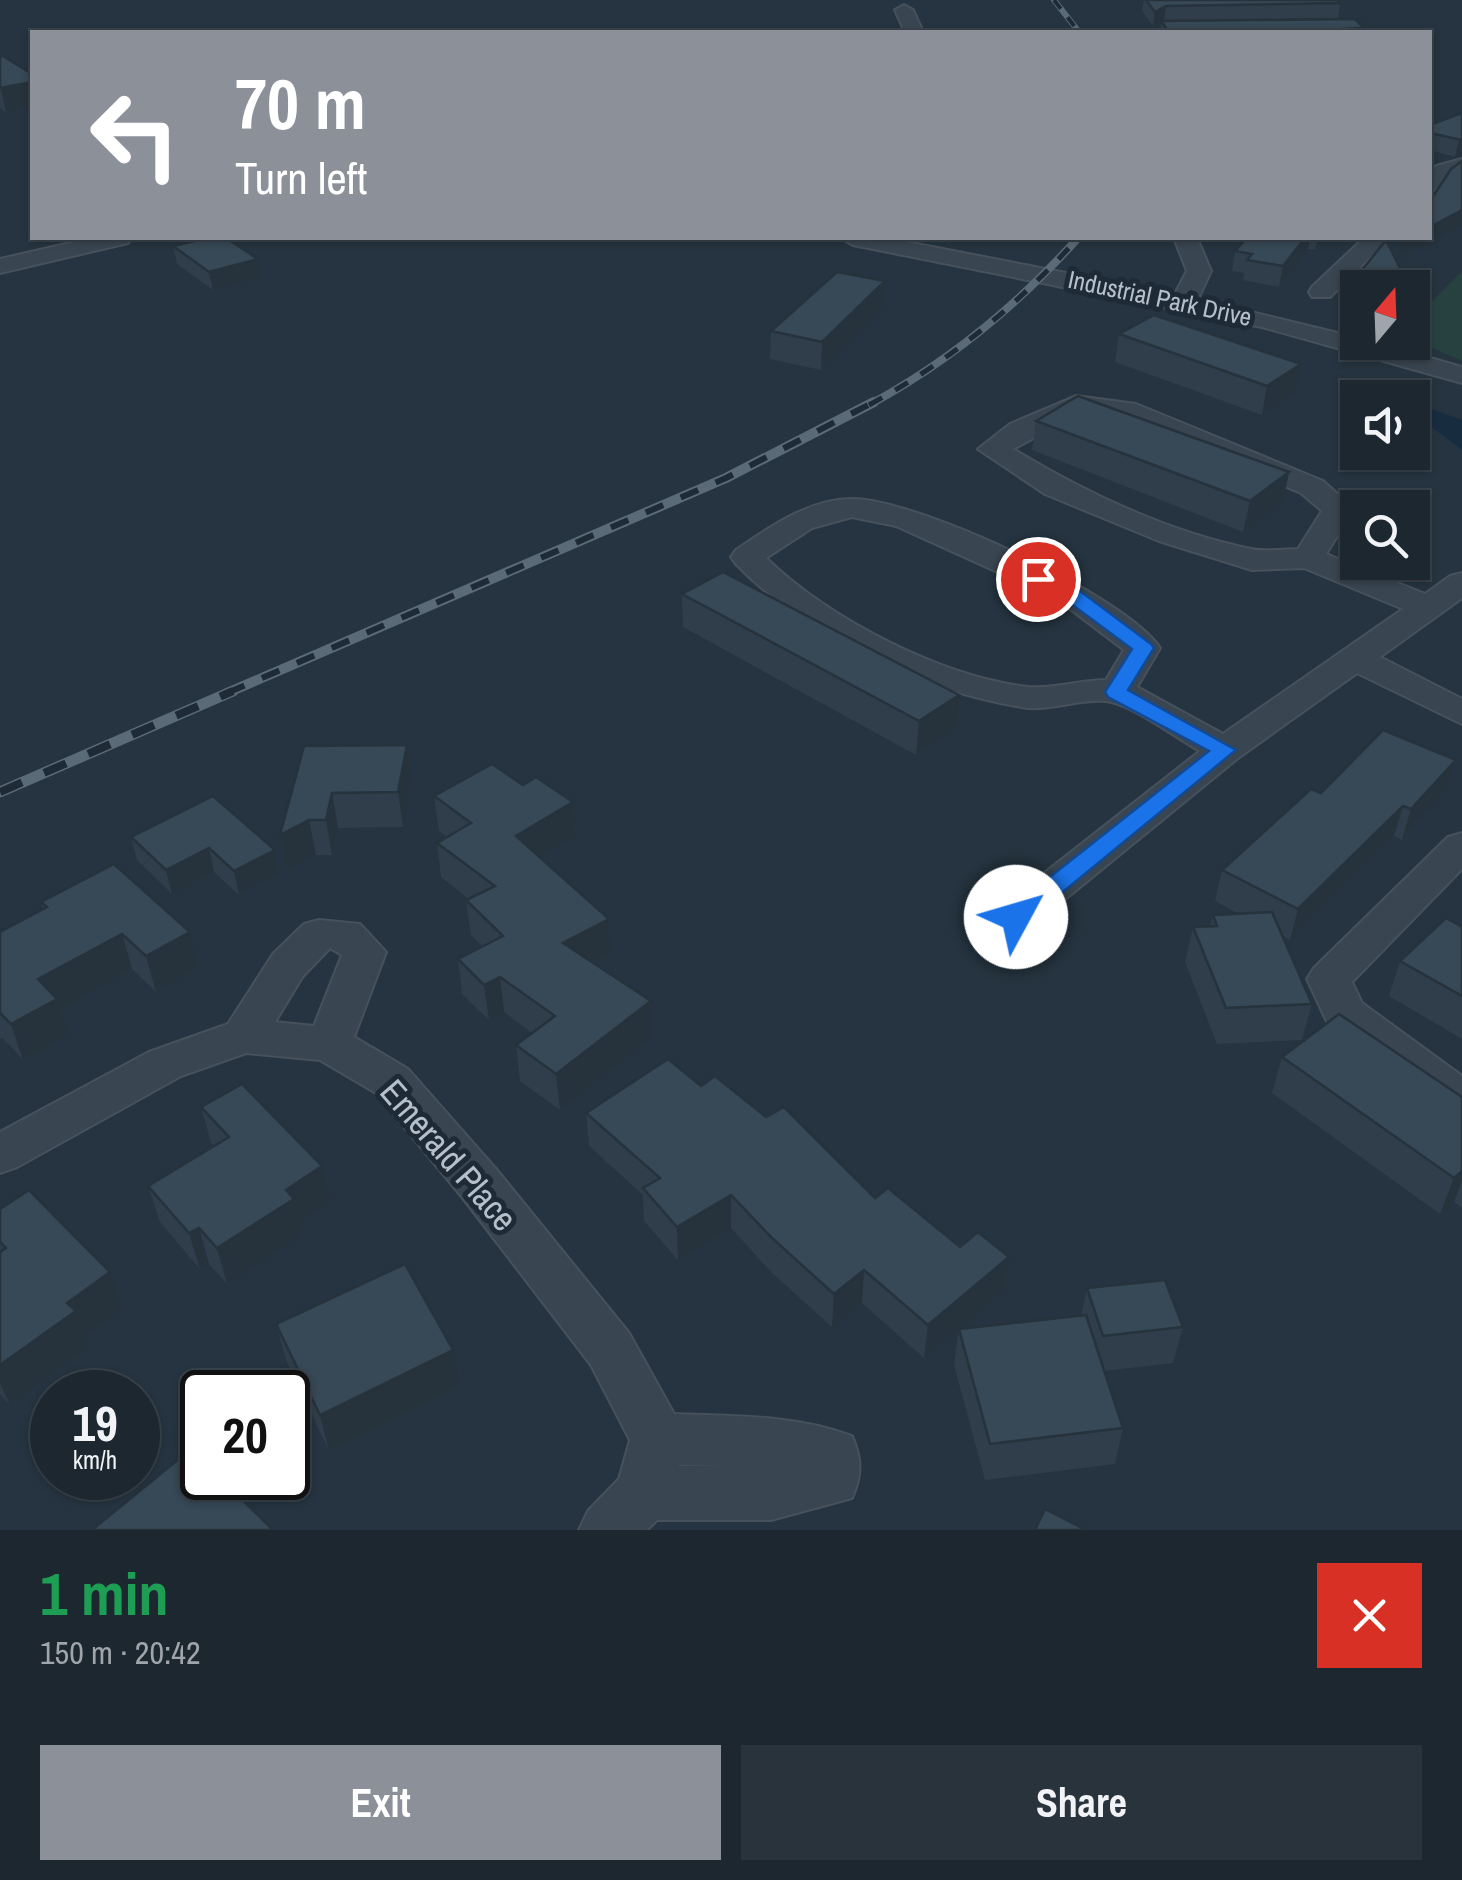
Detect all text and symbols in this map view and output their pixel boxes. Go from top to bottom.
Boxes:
text: 70 m [235,57,366,151]
icon: left [70,70,200,200]
text: Turn left [235,147,367,208]
street label: Industrial Park Drive [1065,262,1255,334]
north arrow [1340,270,1430,360]
map controls [1340,270,1430,580]
button: sound [1340,380,1430,470]
button: search [1340,490,1430,580]
pin [996,537,1081,622]
icon: arrive [1011,552,1066,607]
position arrow [964,865,1068,969]
street label: Emerald Place [370,1069,528,1241]
speed limit sign: 20 [180,1370,310,1500]
text: 19 [72,1389,118,1457]
text: km/h [73,1443,117,1477]
text: 1 min [40,1553,169,1634]
button: close [1317,1563,1422,1668]
text: 150 m · 20:42 [40,1631,200,1674]
button: Exit [40,1745,721,1860]
button: Share [741,1745,1422,1860]

